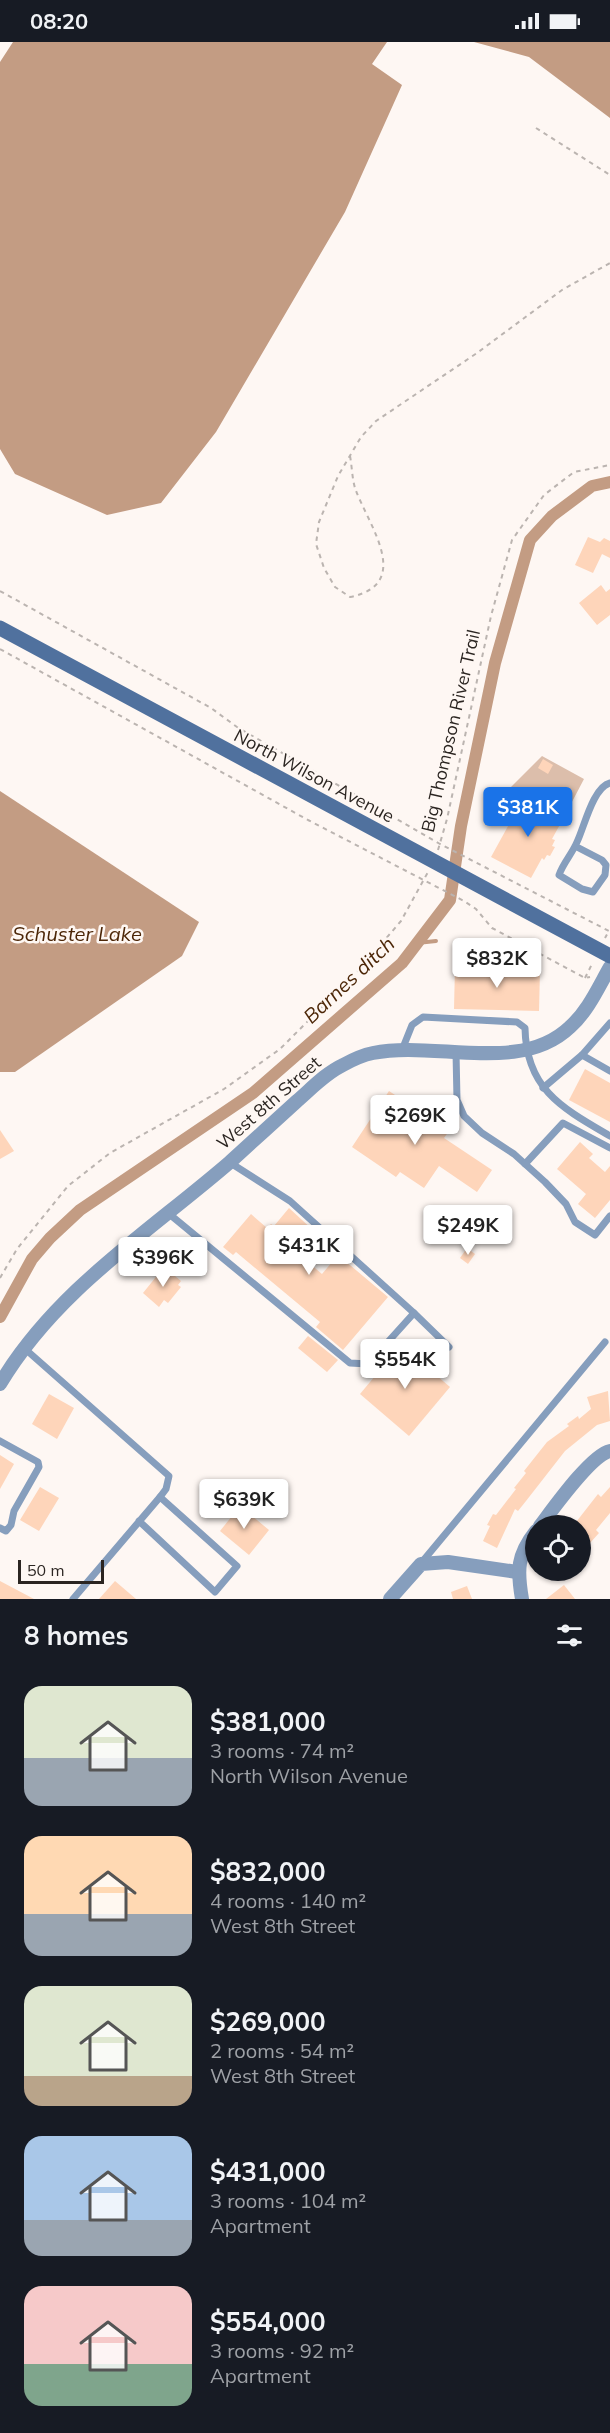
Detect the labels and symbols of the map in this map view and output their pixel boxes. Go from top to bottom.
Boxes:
street label: Big Thompson River Trail [416,627,485,834]
street label: North Wilson Avenue [230,724,398,827]
pin: $381K [486,787,570,838]
water label: Schuster Lake [12,921,142,946]
water label: Barnes ditch [298,931,400,1028]
pin: $832K [455,938,539,989]
street label: West 8th Street [212,1051,326,1154]
pin: $269K [373,1095,457,1146]
pin: $249K [426,1205,510,1256]
pin: $431K [267,1225,351,1276]
pin: $396K [121,1237,205,1288]
pin: $554K [363,1339,447,1390]
pin: $639K [202,1479,286,1530]
scale bar [18,1557,104,1584]

